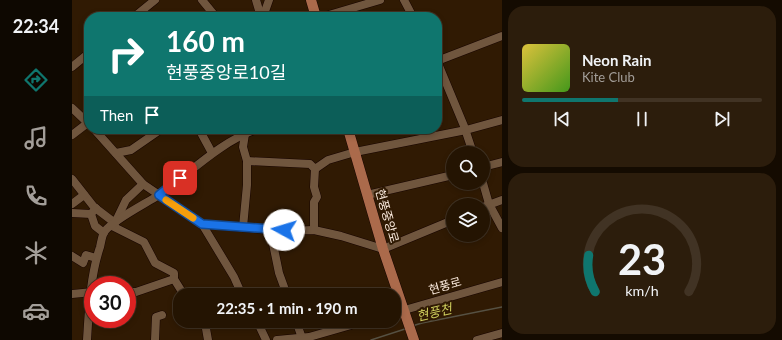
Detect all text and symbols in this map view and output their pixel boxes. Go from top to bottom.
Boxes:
text: 22:34 [13,15,59,37]
text: 160 m [166,24,245,58]
icon: right [100,28,152,80]
text: Neon Rain [582,51,651,69]
text: 현풍중앙로10길 [166,61,286,83]
icon: directions [22,66,50,94]
text: Kite Club [582,69,635,85]
icon: arrive [141,104,163,126]
text: Then [100,106,133,124]
icon: previous [551,108,573,130]
icon: pause [631,108,653,130]
icon: next [711,108,733,130]
icon: music [22,124,50,152]
map controls [446,146,490,242]
button: search [446,146,490,190]
pin [163,161,197,195]
icon: arrive [169,167,191,189]
icon: phone [22,182,50,210]
street label: 현풍중앙로 [373,187,402,244]
button: layers [446,198,490,242]
position arrow [263,209,305,251]
text: 23 [618,233,666,283]
icon: climate [22,239,50,267]
street label: 현풍로 [427,274,463,297]
speed limit sign: 30 [84,276,136,328]
text: km/h [625,281,659,298]
icon: car [22,297,50,325]
text: 22:35 · 1 min · 190 m [217,299,357,317]
water label: 현풍천 [415,300,454,324]

